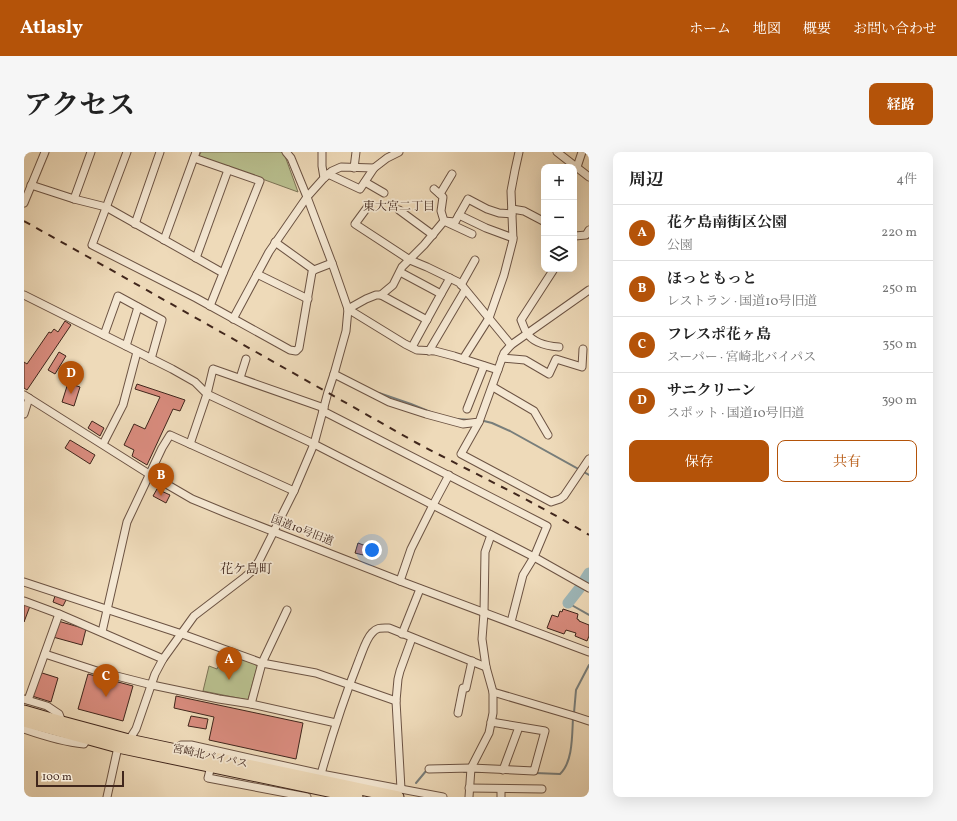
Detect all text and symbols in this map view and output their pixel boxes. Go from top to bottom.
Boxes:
text: Atlasly [20,15,83,41]
text: ホーム [689,20,731,39]
text: 地図 [753,20,781,39]
text: 概要 [803,20,831,39]
text: お問い合わせ [853,20,937,39]
button: 経路 [869,83,933,125]
text: アクセス [24,87,135,126]
map controls [541,164,577,272]
button: + [541,164,577,200]
text: 周辺 [629,169,663,192]
text: 4件 [896,171,917,189]
district label: 東大宮二丁目 [363,199,435,215]
button: − [541,200,577,236]
text: 花ケ島南街区公園 [667,213,787,234]
text: A [637,224,647,242]
text: 220 m [881,224,917,242]
button: layers [541,236,577,272]
text: 公園 [667,237,693,255]
text: ほっともっと [667,269,757,290]
text: B [638,280,646,298]
text: 250 m [882,280,917,298]
text: レストラン · 国道10号旧道 [667,293,817,311]
text: フレスポ花ヶ島 [667,325,771,346]
text: C [638,336,646,354]
text: 350 m [882,336,917,354]
text: スーパー · 宮崎北バイパス [667,349,816,367]
pin: D [58,361,84,394]
text: サニクリーン [667,381,756,402]
text: D [637,392,647,410]
text: 390 m [882,392,917,410]
text: スポット · 国道10号旧道 [667,405,805,423]
button: 保存 [629,440,769,482]
button: 共有 [777,440,917,482]
pin: B [148,463,174,496]
street label: 国道10号旧道 [269,512,335,550]
your location [362,540,382,560]
district label: 花ケ島町 [220,561,272,579]
pin: A [216,647,242,680]
pin: C [93,664,119,697]
street label: 宮崎北バイパス [171,742,249,772]
scale bar [36,769,124,788]
text: 100 m [42,770,72,785]

